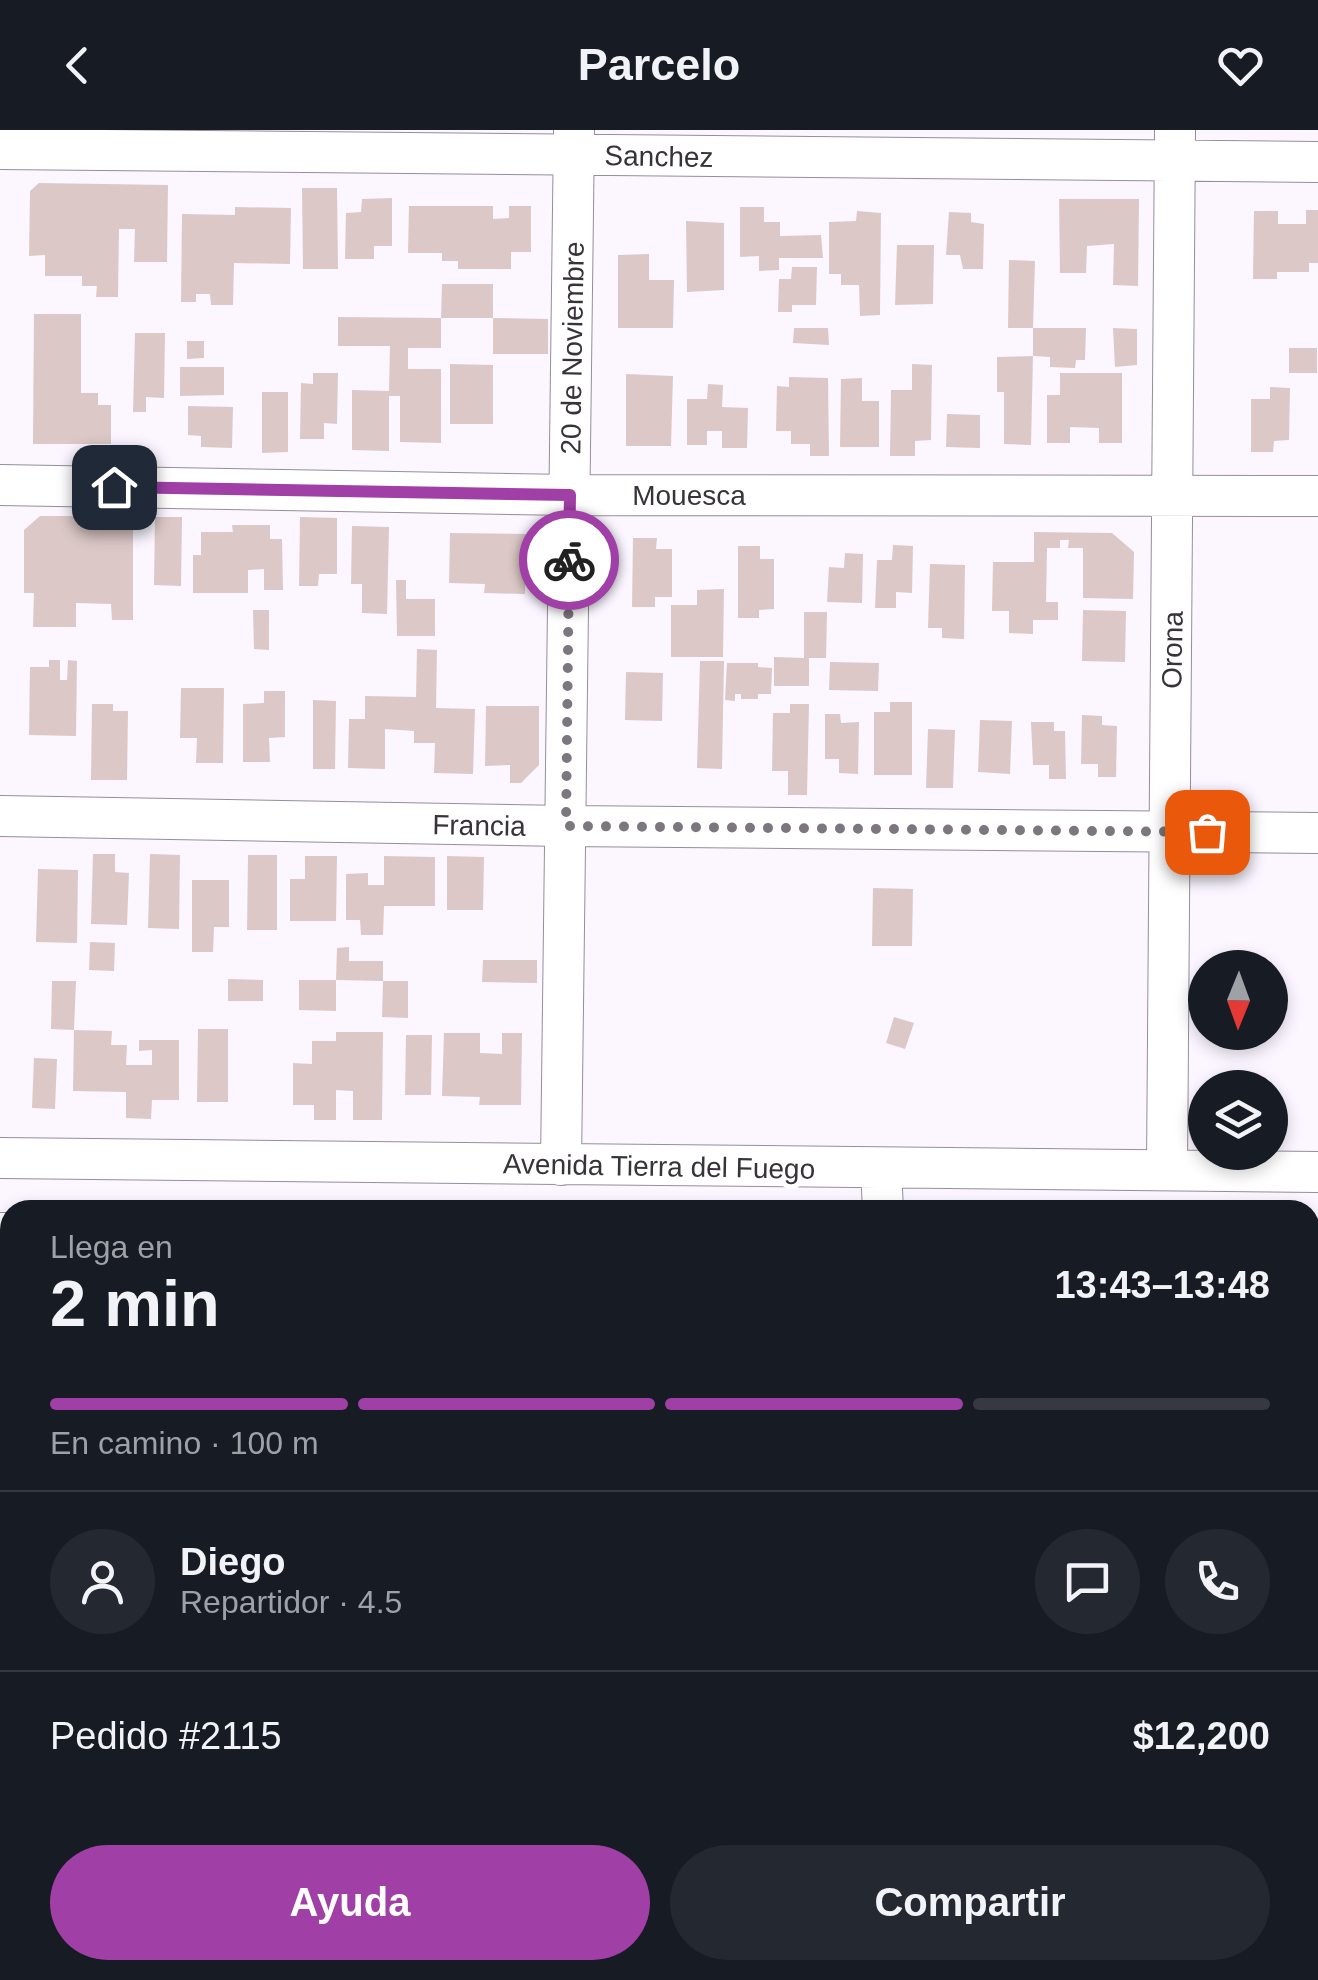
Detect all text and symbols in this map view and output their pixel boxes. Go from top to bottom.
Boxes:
icon: back [50,38,105,93]
icon: heart [1213,38,1268,93]
text: Parcelo [578,39,740,90]
street label: Sanchez [604,140,714,173]
street label: 20 de Noviembre [555,241,590,455]
pin [72,445,157,530]
icon: home [87,460,142,515]
street label: Mouesca [632,480,746,511]
courier [519,510,619,610]
icon: bike [542,533,597,588]
street label: Orona [1156,610,1189,689]
pin [1165,790,1250,875]
icon: bag [1180,805,1235,860]
street label: Francia [432,809,526,842]
north arrow [1188,950,1288,1050]
map controls [1188,950,1288,1170]
button: layers [1188,1070,1288,1170]
street label: Avenida Tierra del Fuego [503,1148,815,1185]
text: Llega en [50,1229,173,1265]
text: 13:43–13:48 [1054,1264,1270,1306]
text: 2 min [50,1267,220,1340]
text: En camino · 100 m [50,1425,319,1461]
button: person [50,1529,155,1634]
button: chat [1035,1529,1140,1634]
button: phone [1165,1529,1270,1634]
text: Diego [180,1541,286,1583]
text: Repartidor · 4.5 [180,1584,402,1620]
text: Pedido #2115 [50,1715,282,1757]
text: $12,200 [1133,1715,1270,1757]
button: Ayuda [50,1845,650,1960]
button: Compartir [670,1845,1270,1960]

